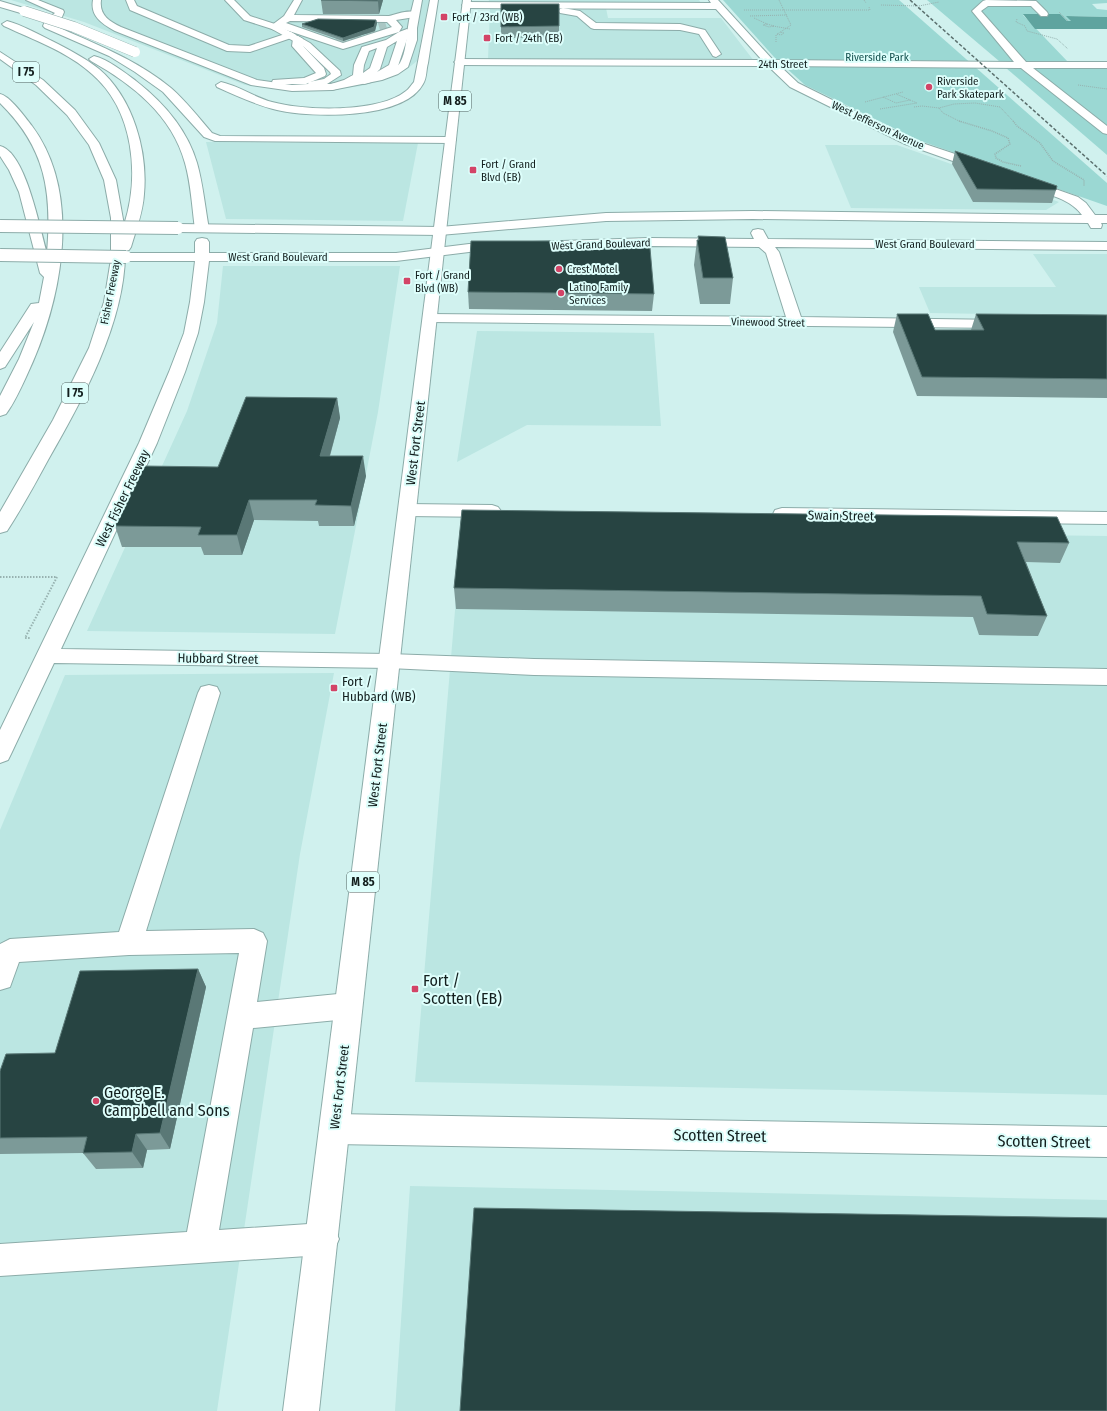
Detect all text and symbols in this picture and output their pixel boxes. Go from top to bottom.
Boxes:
place label: Fort / 23rd (WB) [452,11,523,24]
marker: Fort / 23rd (WB) [439,12,449,22]
place label: Fort / 24th (EB) [495,32,563,45]
marker: Fort / 24th (EB) [482,33,492,43]
park label: Riverside Park [845,51,910,64]
street label: 24th Street [759,58,808,71]
road number: I 75 [13,62,39,82]
place label: Riverside Park Skatepark [937,75,1005,101]
marker: Riverside Park Skatepark [924,82,934,92]
road number: M 85 [439,91,471,111]
street label: West Jefferson Avenue [829,98,926,153]
place label: Fort / Grand Blvd (EB) [481,158,536,184]
marker: Fort / Grand Blvd (EB) [468,165,478,175]
street label: West Grand Boulevard [551,236,651,253]
street label: West Grand Boulevard [875,238,975,251]
street label: West Grand Boulevard [228,251,328,264]
street label: Fisher Freeway [98,259,123,326]
place label: Crest Motel [567,263,618,276]
marker: Crest Motel [554,264,564,274]
place label: Fort / Grand Blvd (WB) [415,269,470,295]
marker: Fort / Grand Blvd (WB) [402,276,412,286]
place label: Latino Family Services [569,281,628,307]
marker: Latino Family Services [556,288,566,298]
street label: Vinewood Street [731,315,805,330]
road number: I 75 [62,383,88,403]
street label: West Fort Street [403,399,428,486]
street label: West Fisher Freeway [92,447,153,549]
street label: Swain Street [808,507,875,524]
street label: Hubbard Street [177,650,259,667]
place label: Fort / Hubbard (WB) [342,674,416,704]
marker: Fort / Hubbard (WB) [329,683,339,693]
street label: West Fort Street [365,721,390,808]
road number: M 85 [347,872,379,892]
place label: Fort / Scotten (EB) [423,971,502,1008]
marker: Fort / Scotten (EB) [410,984,420,994]
street label: West Fort Street [327,1043,352,1130]
place label: George E. Campbell and Sons [104,1083,230,1120]
marker: George E. Campbell and Sons [91,1096,101,1106]
street label: Scotten Street [674,1125,767,1146]
street label: Scotten Street [998,1131,1091,1152]

